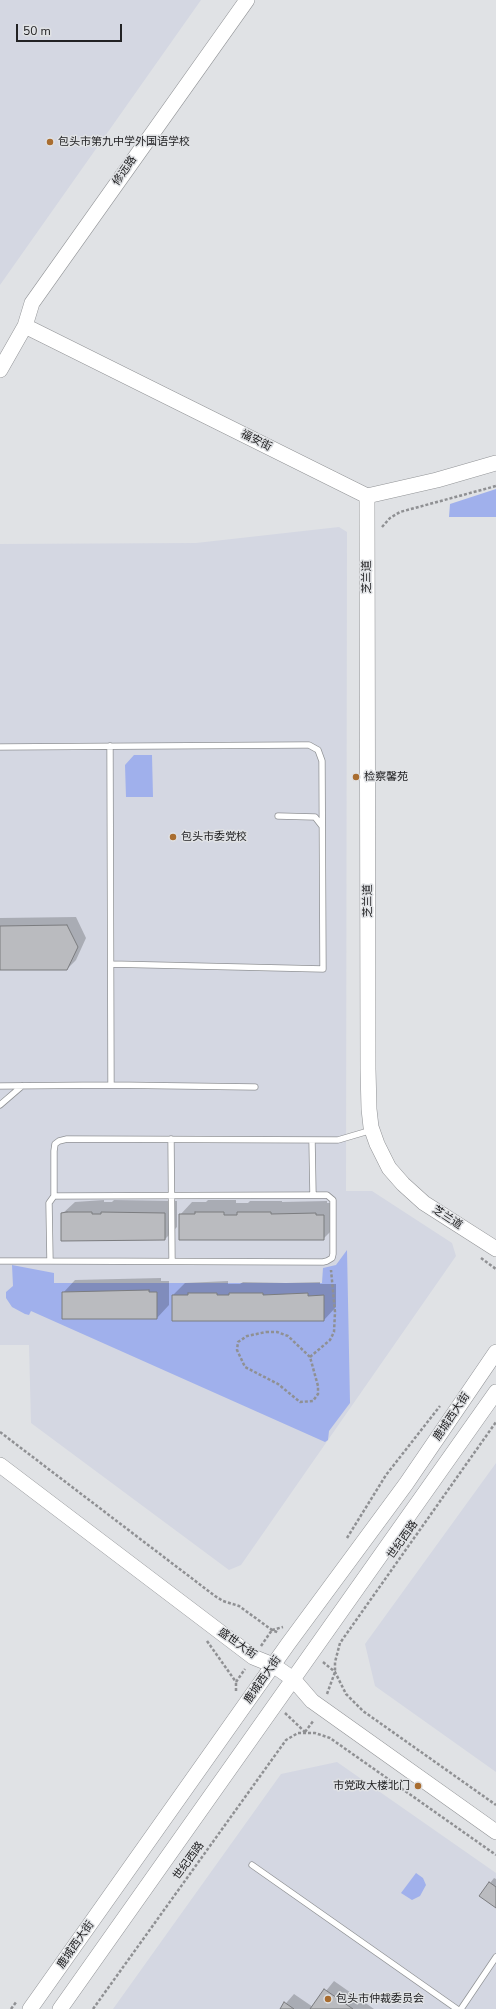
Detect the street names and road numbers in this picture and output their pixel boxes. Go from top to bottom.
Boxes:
street label: 修远路 [110,154,140,188]
street label: 福安街 [238,428,274,454]
street label: 芝兰道 [360,561,374,593]
street label: 芝兰道 [361,885,375,917]
street label: 芝兰道 [430,1203,464,1233]
street label: 鹿城西大街 [431,1391,473,1443]
street label: 世纪西路 [385,1518,421,1562]
street label: 盛世大街 [215,1626,259,1662]
street label: 鹿城西大街 [242,1654,284,1706]
street label: 世纪西路 [171,1839,207,1883]
street label: 鹿城西大街 [55,1919,97,1971]

